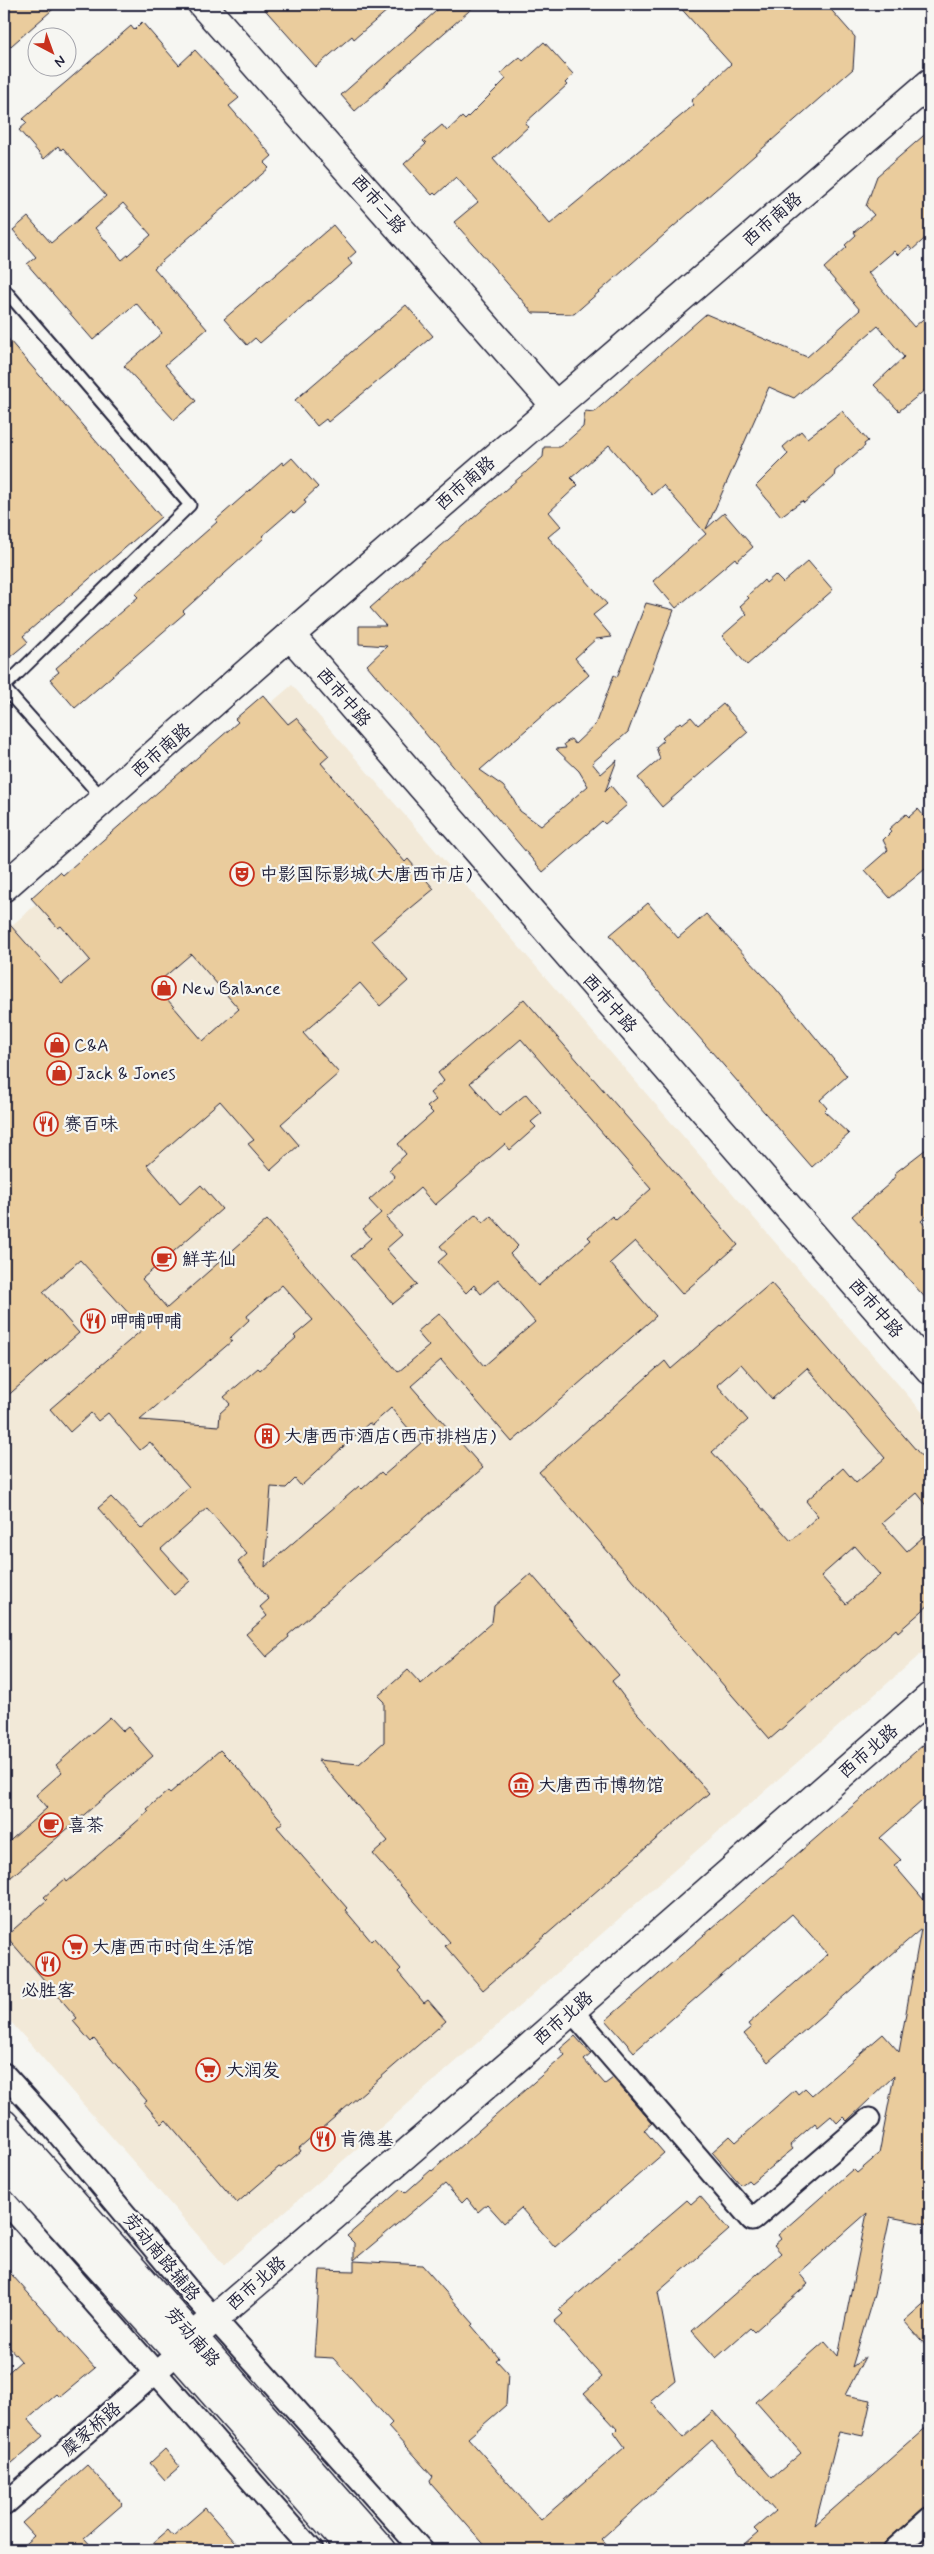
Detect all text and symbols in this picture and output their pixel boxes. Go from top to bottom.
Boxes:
north arrow [28,28,78,78]
text: N [50,51,69,71]
street label: 西市二路 [346,170,411,240]
street label: 西市南路 [738,187,808,252]
street label: 西市南路 [431,451,501,516]
street label: 西市中路 [311,663,376,733]
street label: 西市南路 [127,718,197,783]
theatre icon: 中影国际影城(大唐西市店) [229,861,255,887]
place label: 中影国际影城(大唐西市店) [260,863,473,887]
street label: 西市中路 [577,969,642,1039]
shop icon: New Balance [151,975,177,1001]
place label: New Balance [182,977,281,1001]
shop icon: C&A [44,1032,70,1058]
place label: C&A [74,1034,109,1058]
shop icon: Jack & Jones [46,1060,72,1086]
place label: Jack & Jones [76,1062,176,1086]
restaurant icon: 赛百味 [33,1111,59,1137]
place label: 赛百味 [64,1113,118,1137]
cafe icon: 鮮芋仙 [151,1246,177,1272]
place label: 鮮芋仙 [182,1248,236,1272]
street label: 西市中路 [843,1274,908,1344]
restaurant icon: 呷哺呷哺 [80,1308,106,1334]
place label: 呷哺呷哺 [110,1310,182,1334]
building icon: 大唐西市酒店(西市排档店) [254,1423,280,1449]
place label: 大唐西市酒店(西市排档店) [284,1425,497,1449]
street label: 西市北路 [834,1719,904,1784]
museum icon: 大唐西市博物馆 [508,1772,534,1798]
place label: 大唐西市博物馆 [538,1774,664,1798]
cafe icon: 喜茶 [38,1812,64,1838]
place label: 喜茶 [68,1814,104,1838]
supermarket icon: 大唐西市时尚生活馆 [62,1934,88,1960]
place label: 大唐西市时尚生活馆 [92,1936,254,1960]
restaurant icon: 必胜客 [35,1951,61,1977]
place label: 必胜客 [21,1979,75,2003]
street label: 西市北路 [529,1986,599,2051]
supermarket icon: 大润发 [195,2057,221,2083]
place label: 大润发 [226,2059,280,2083]
restaurant icon: 肯德基 [310,2126,336,2152]
place label: 肯德基 [340,2128,394,2152]
street label: 劳动南路辅路 [117,2209,205,2307]
street label: 西市北路 [222,2251,292,2316]
street label: 劳动南路 [160,2303,225,2373]
street label: 糜家桥路 [57,2397,127,2462]

